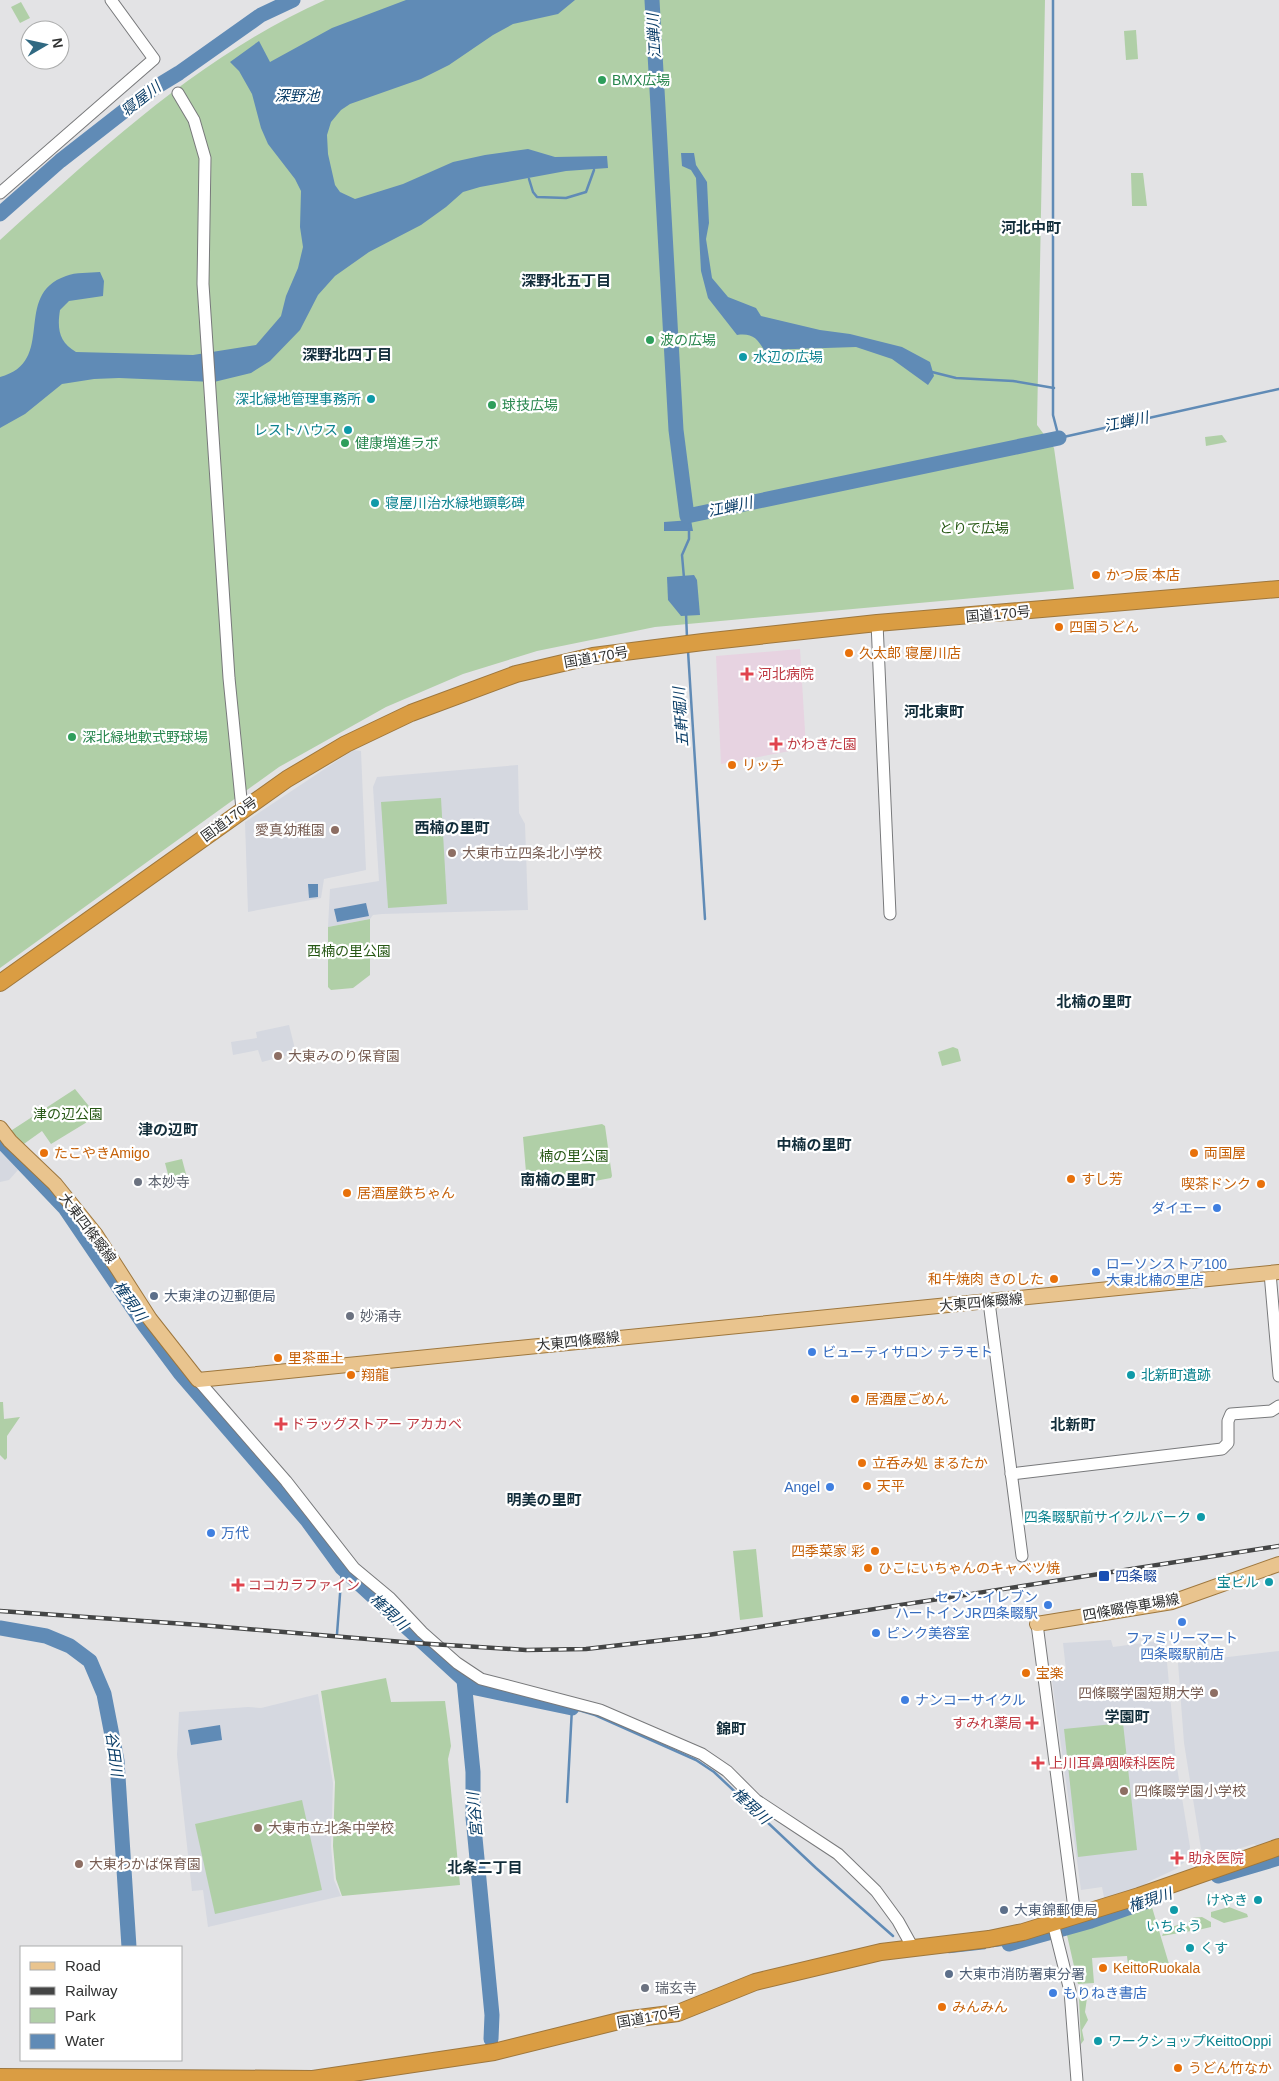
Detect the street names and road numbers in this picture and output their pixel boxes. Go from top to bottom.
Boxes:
street label: 国道170号 [965,603,1031,625]
street label: 国道170号 [562,643,630,671]
street label: 国道170号 [198,793,260,845]
street label: 大東四條畷線 [56,1190,120,1266]
street label: 大東四條畷線 [938,1290,1024,1314]
street label: 大東四條畷線 [535,1329,621,1353]
street label: 四條畷停車場線 [1081,1591,1181,1623]
street label: 国道170号 [615,2003,683,2031]

